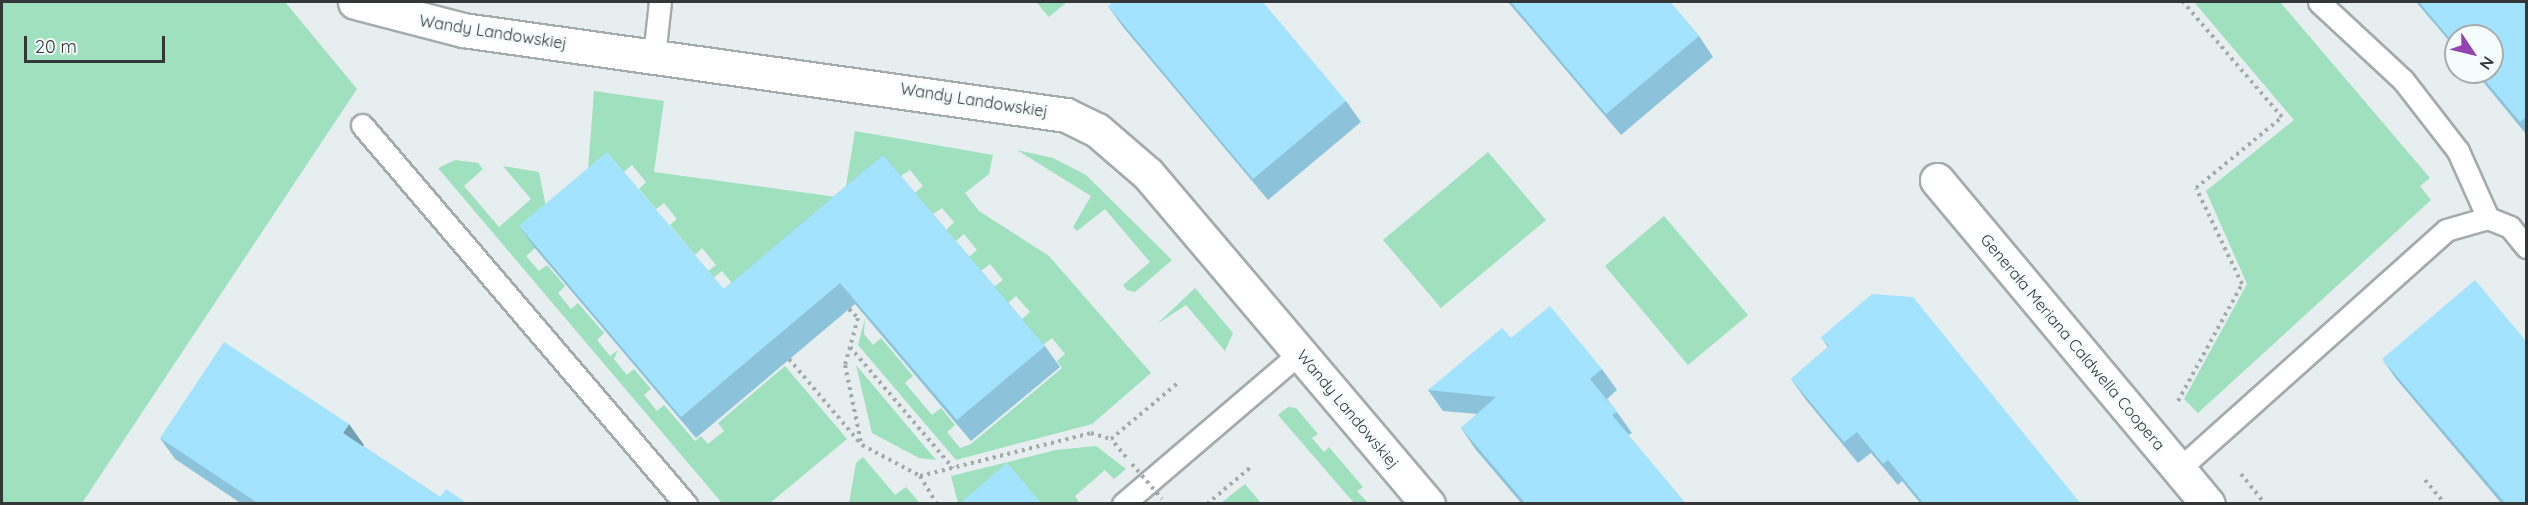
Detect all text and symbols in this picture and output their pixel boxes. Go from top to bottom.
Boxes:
street label: Wandy Landowskiej [418,11,568,53]
scale bar [27,24,168,62]
north arrow [2444,24,2504,84]
text: 20 m [35,35,77,58]
text: N [2476,53,2499,74]
street label: Wandy Landowskiej [899,79,1049,121]
street label: Generała Meriana Caldwella Coopera [1977,230,2169,454]
street label: Wandy Landowskiej [1293,346,1403,472]

